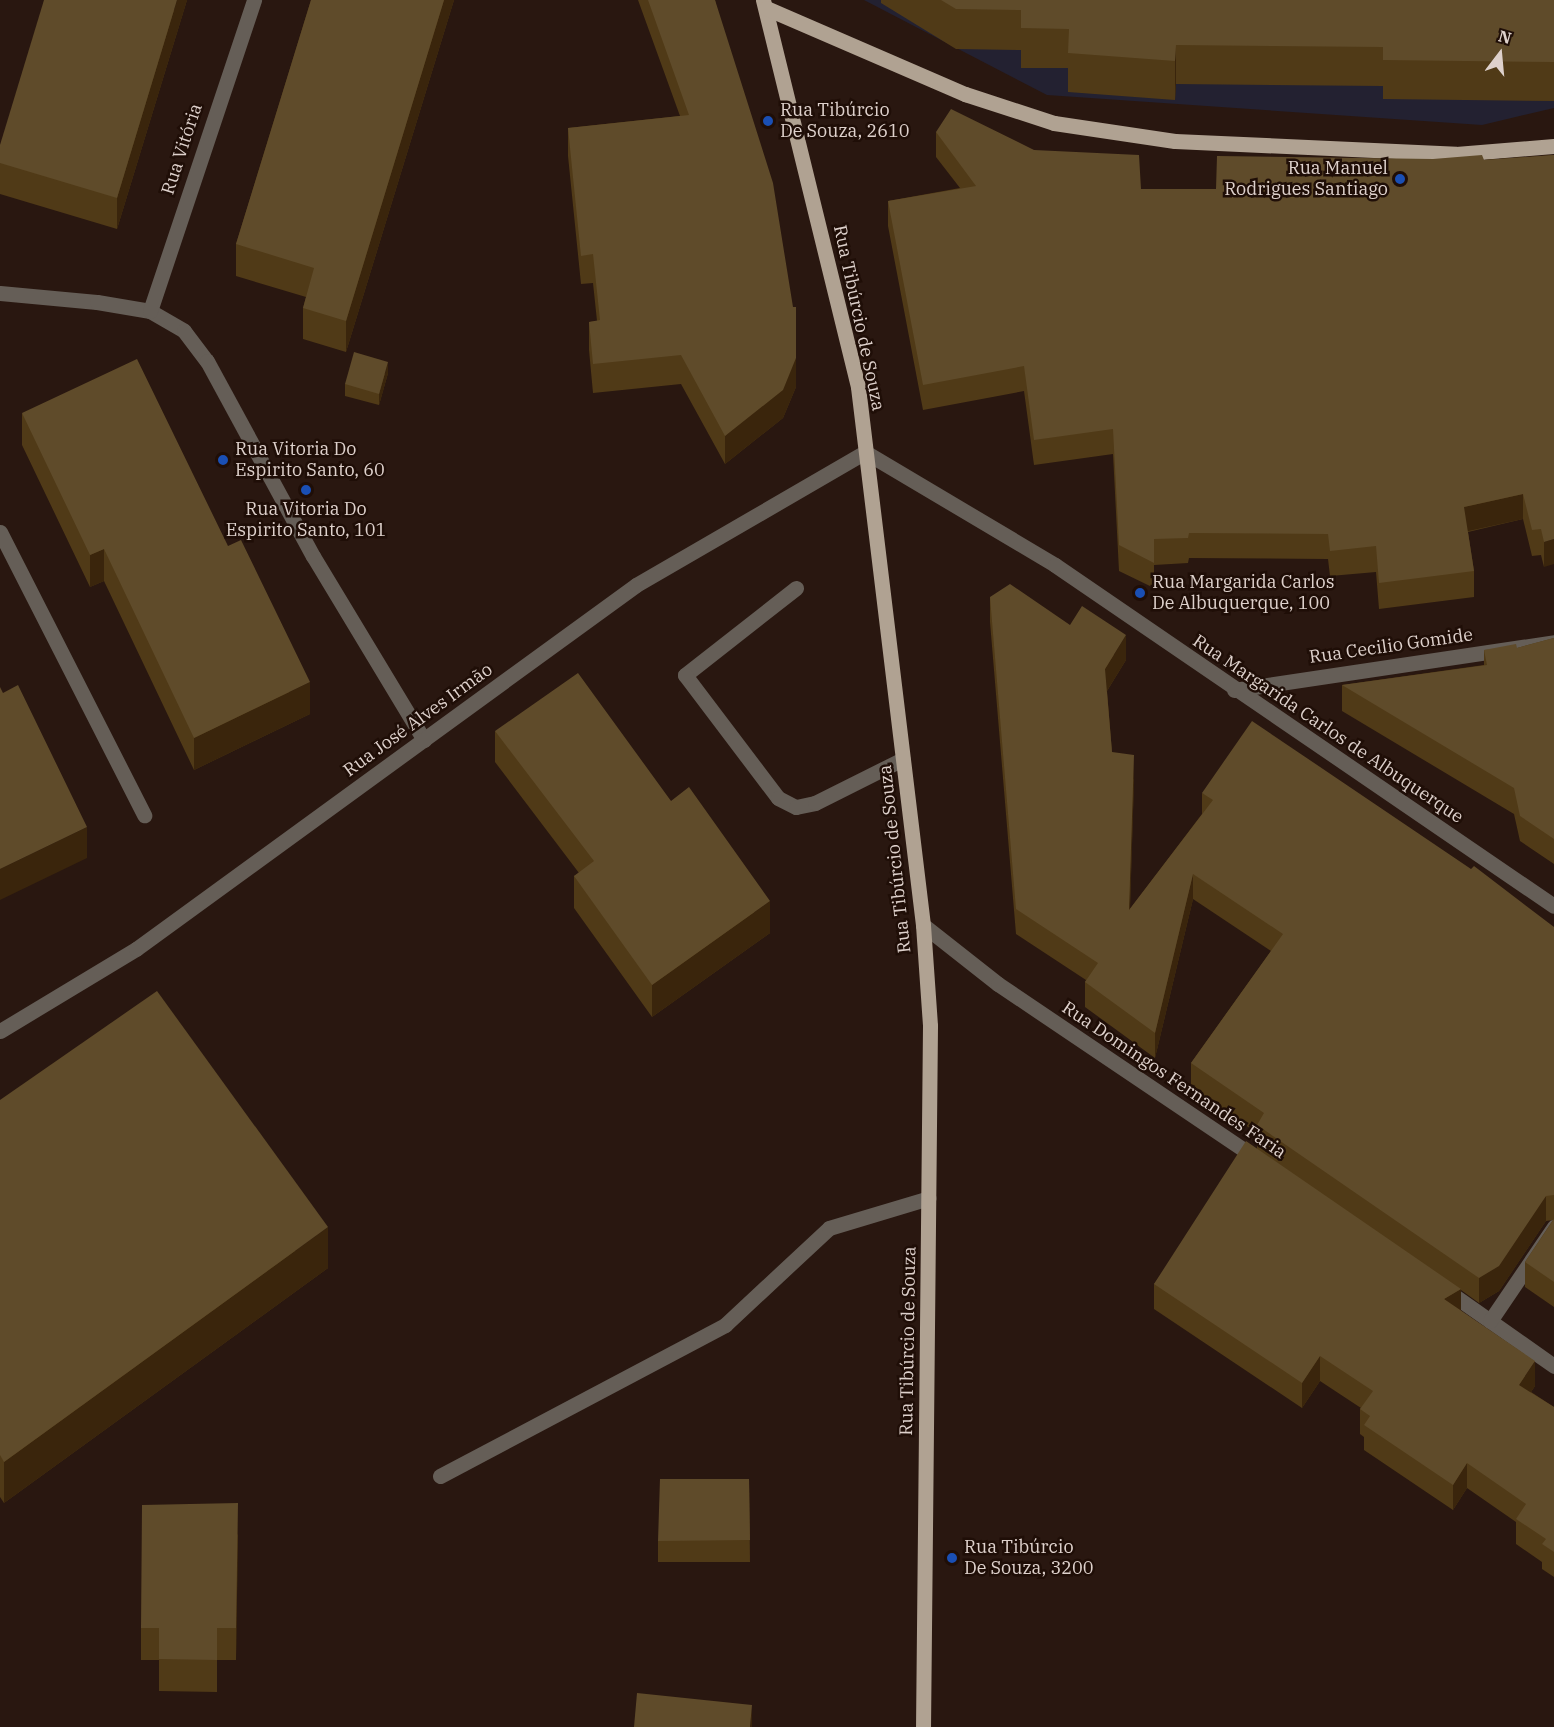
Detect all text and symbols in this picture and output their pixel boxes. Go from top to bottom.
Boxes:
north arrow [1470,24,1530,84]
text: N [1496,25,1514,48]
place label: Rua Tibúrcio De Souza, 2610 [780,100,910,142]
street label: Rua Vitória [157,101,207,197]
marker: Rua Tibúrcio De Souza, 2610 [761,114,775,128]
place label: Rua Manuel Rodrigues Santiago [1224,158,1388,201]
marker: Rua Manuel Rodrigues Santiago [1393,172,1407,186]
street label: Rua Tibúrcio de Souza [829,223,889,413]
place label: Rua Vitoria Do Espirito Santo, 60 [235,439,385,482]
marker: Rua Vitoria Do Espirito Santo, 60 [216,453,230,467]
marker: Rua Vitoria Do Espirito Santo, 101 [299,483,313,497]
place label: Rua Vitoria Do Espirito Santo, 101 [226,499,386,542]
place label: Rua Margarida Carlos De Albuquerque, 100 [1152,572,1334,614]
marker: Rua Margarida Carlos De Albuquerque, 100 [1133,586,1147,600]
street label: Rua Cecilio Gomide [1308,624,1474,668]
street label: Rua Margarida Carlos de Albuquerque [1189,630,1467,828]
street label: Rua José Alves Irmão [339,659,497,781]
street label: Rua Tibúrcio de Souza [874,764,916,954]
street label: Rua Domingos Fernandes Faria [1058,997,1290,1163]
street label: Rua Tibúrcio de Souza [896,1246,920,1436]
place label: Rua Tibúrcio De Souza, 3200 [964,1537,1094,1580]
marker: Rua Tibúrcio De Souza, 3200 [945,1551,959,1565]

